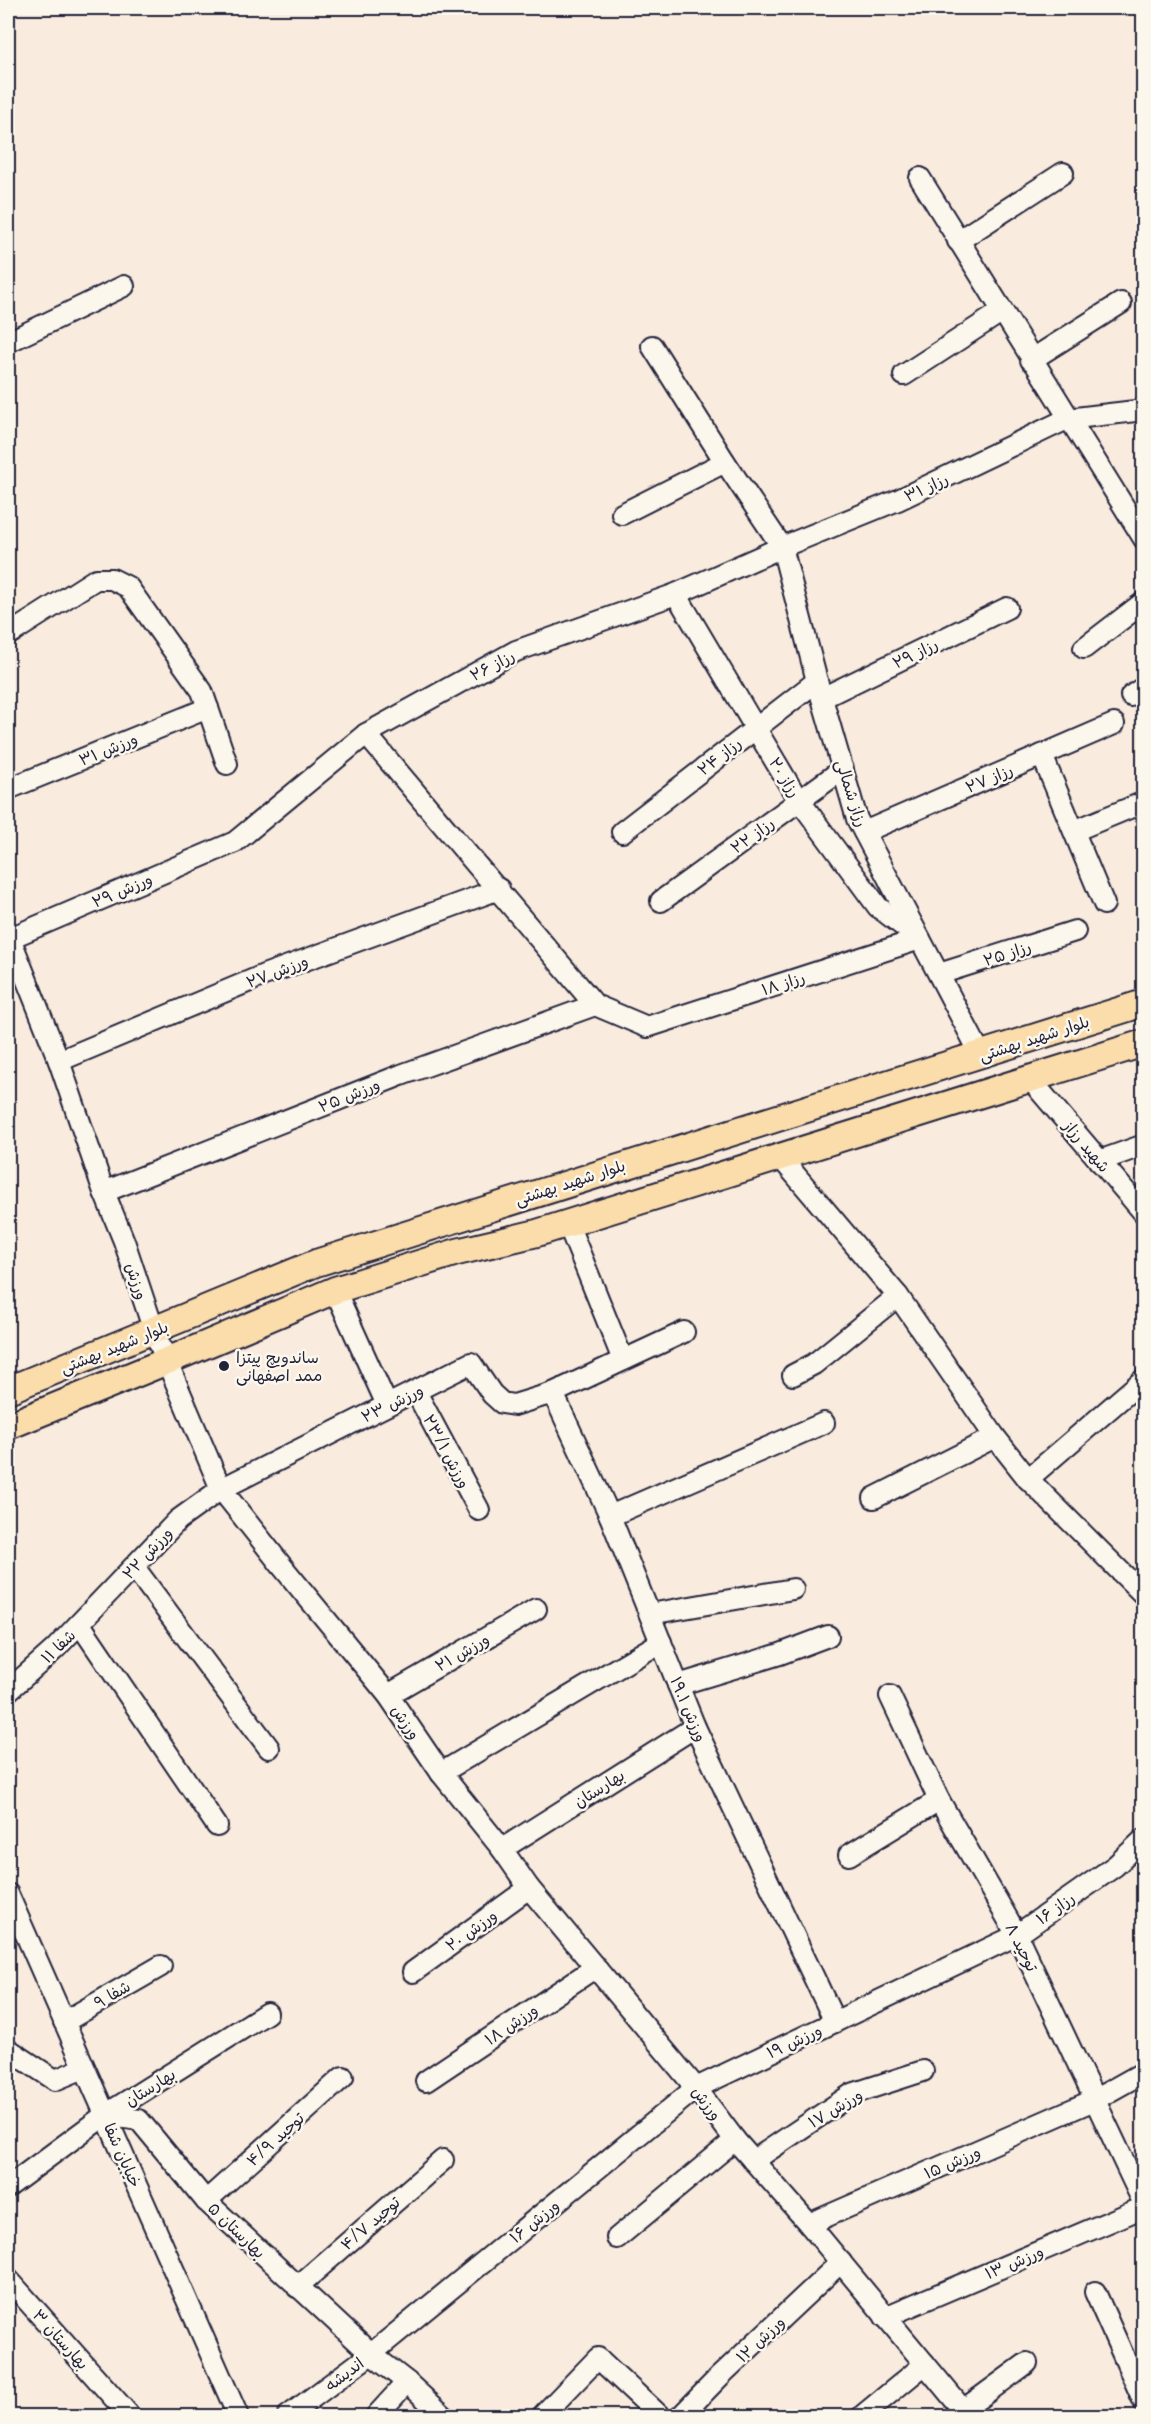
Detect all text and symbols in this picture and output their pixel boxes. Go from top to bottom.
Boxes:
street label: رزاز ۳۱ [900,467,951,506]
street label: رزاز ۲۹ [888,633,941,673]
street label: رزاز ۲۶ [466,644,518,685]
street label: ورزش ۳۱ [75,727,140,770]
street label: رزاز ۲۴ [692,732,745,779]
street label: رزاز ۲۰ [765,753,806,801]
street label: رزاز شمالی [831,757,873,829]
street label: رزاز ۲۷ [962,758,1016,797]
street label: رزاز ۲۲ [726,812,778,857]
street label: ورزش ۲۹ [88,867,155,912]
street label: رزاز ۲۵ [980,935,1034,970]
street label: ورزش ۲۷ [243,949,311,992]
street label: رزاز ۱۸ [758,966,807,999]
street label: بلوار شهید بهشتی [976,1010,1092,1066]
street label: ورزش ۲۵ [315,1073,383,1116]
street label: شهید رزاز [1058,1114,1115,1176]
street label: بلوار شهید بهشتی [512,1154,628,1210]
street label: ورزش [122,1260,153,1302]
street label: بلوار شهید بهشتی [57,1315,171,1379]
place label: ساندویچ پیتزا ممد اصفهانی [236,1346,322,1386]
marker: ساندویچ پیتزا ممد اصفهانی [217,1359,231,1373]
street label: ورزش ۲۳ [357,1379,426,1427]
street label: ورزش ۲۳/۱ [419,1410,476,1491]
street label: ورزش ۲۲ [117,1522,176,1583]
street label: شفا ۱۱ [36,1624,79,1667]
street label: ورزش ۲۱ [431,1628,493,1675]
street label: ورزش ۱۹.۱ [666,1673,713,1745]
street label: ورزش [387,1700,426,1743]
street label: بهارستان [569,1764,628,1811]
street label: رزاز ۱۶ [1031,1887,1078,1928]
street label: ورزش ۲۰ [441,1904,501,1955]
street label: توحید ۸ [1000,1919,1044,1975]
street label: شفا ۹ [90,1975,134,2012]
street label: ورزش ۱۸ [480,1998,541,2049]
street label: ورزش ۱۹ [763,2019,825,2062]
street label: بهارستان [120,2063,179,2110]
street label: ورزش [688,2081,727,2124]
street label: ورزش ۱۷ [804,2083,866,2132]
street label: توحید ۴/۹ [241,2107,309,2171]
street label: خیابان شفا [100,2119,147,2190]
street label: ورزش ۱۵ [920,2140,983,2183]
street label: توحید ۴/۷ [336,2191,405,2255]
street label: ورزش ۱۶ [504,2194,563,2247]
street label: بهارستان ۵ [204,2197,271,2262]
street label: ورزش ۱۳ [981,2240,1046,2283]
street label: بهارستان ۳ [29,2304,94,2373]
street label: ورزش ۱۲ [731,2311,789,2367]
street label: اندیشه [320,2352,368,2395]

